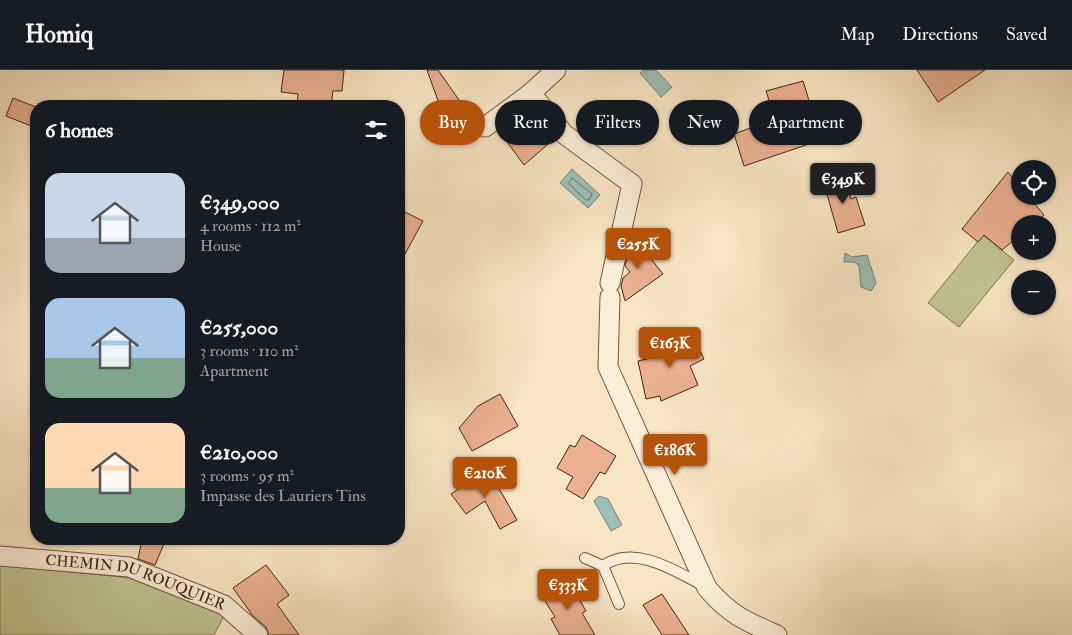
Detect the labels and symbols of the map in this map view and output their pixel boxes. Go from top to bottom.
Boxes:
pin: €349K [808,162,878,205]
pin: €255K [603,228,673,270]
pin: €163K [635,326,705,369]
pin: €186K [640,434,710,476]
pin: €210K [450,456,520,499]
street label: CHEMIN DU ROUQUIER [45,551,229,615]
pin: €333K [533,568,603,611]

